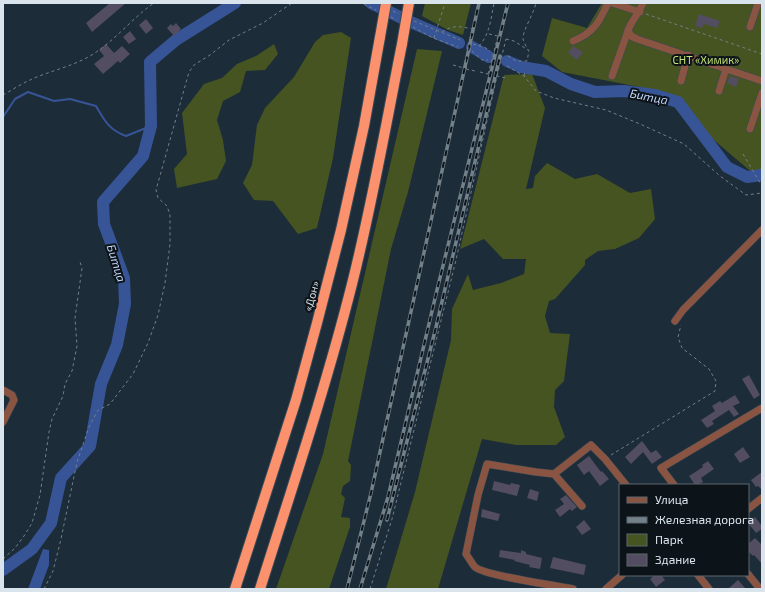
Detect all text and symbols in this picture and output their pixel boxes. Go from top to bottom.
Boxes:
park label: СНТ «Химик» [673,53,739,66]
water label: Битца [629,85,669,107]
water label: Битца [105,243,129,284]
street label: «Дон» [301,279,321,313]
legend [619,484,749,576]
text: Улица [655,492,688,506]
text: Железная дорога [655,512,754,526]
text: Парк [655,532,684,546]
text: Здание [655,552,696,566]

